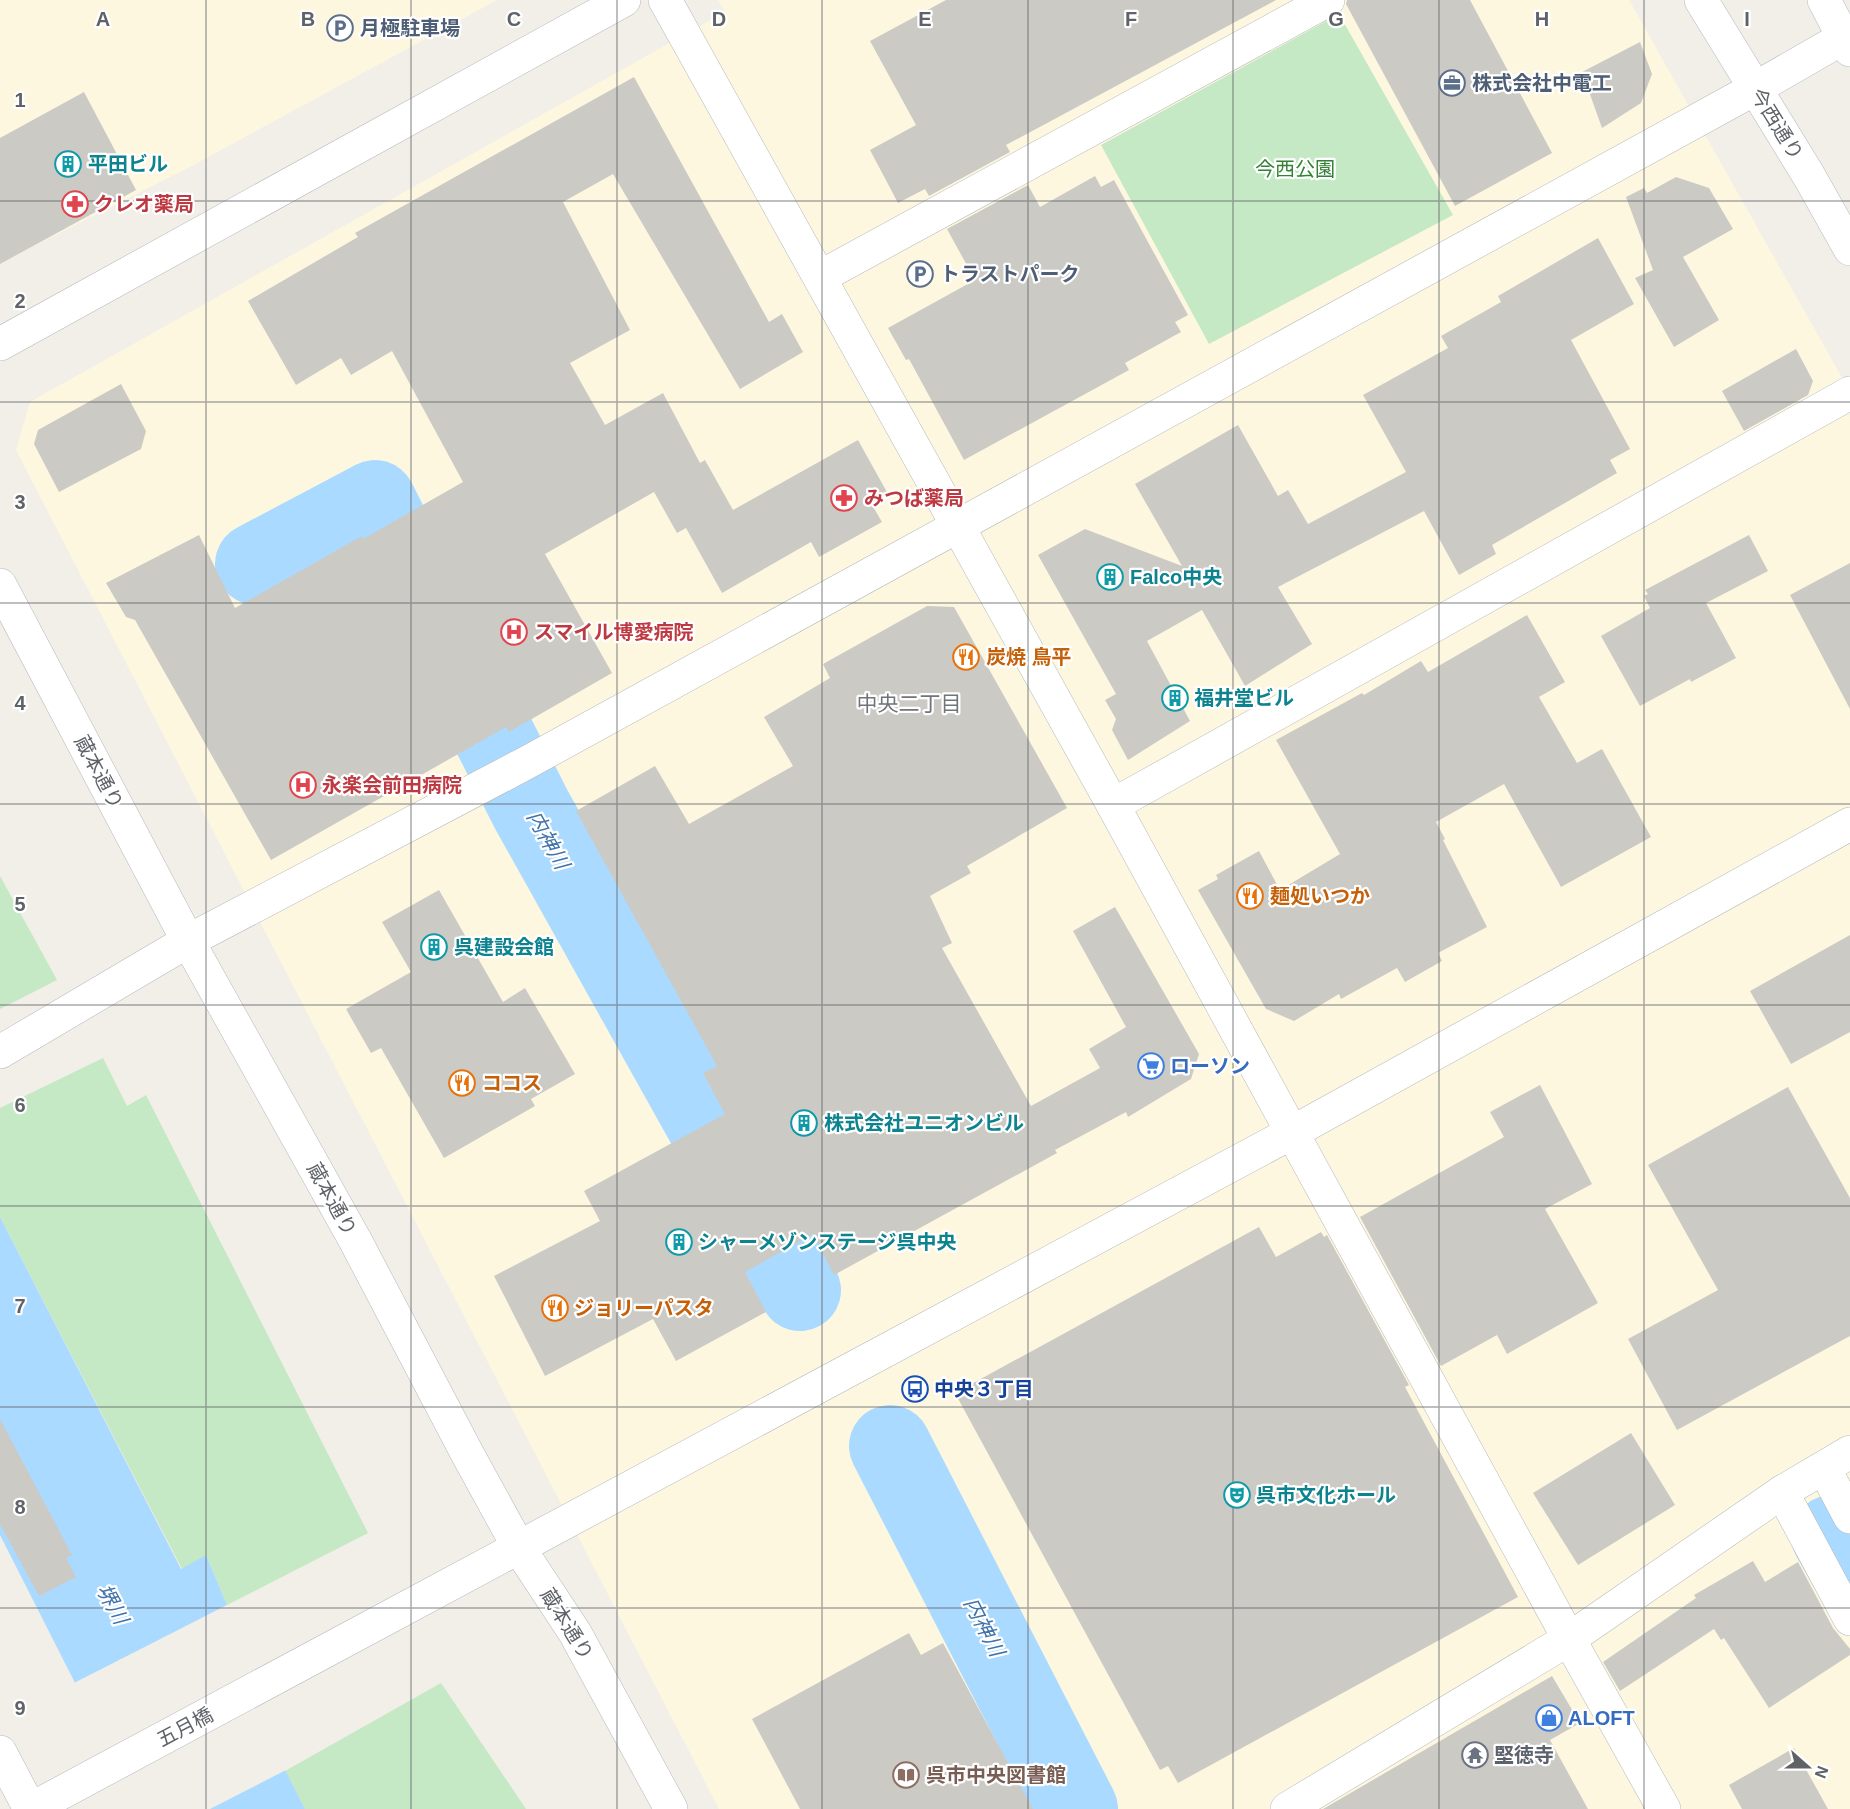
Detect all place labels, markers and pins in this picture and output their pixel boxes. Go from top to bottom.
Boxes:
parking icon: 月極駐車場 [325,13,355,43]
place label: 月極駐車場 [360,17,460,39]
office icon: 株式会社中電工 [1437,68,1467,98]
place label: 株式会社中電工 [1472,72,1612,94]
building icon: 平田ビル [53,149,83,179]
place label: 平田ビル [88,153,168,175]
pharmacy icon: クレオ薬局 [60,189,90,219]
place label: クレオ薬局 [94,193,194,215]
parking icon: トラストパーク [905,259,935,289]
place label: トラストパーク [940,263,1080,285]
pharmacy icon: みつば薬局 [829,483,859,513]
place label: みつば薬局 [864,487,964,509]
building icon: Falco中央 [1095,562,1125,592]
place label: Falco中央 [1130,566,1222,588]
hospital icon: スマイル博愛病院 [499,617,529,647]
place label: スマイル博愛病院 [534,621,693,643]
restaurant icon: 炭焼 鳥平 [951,642,981,672]
place label: 炭焼 鳥平 [986,646,1072,668]
building icon: 福井堂ビル [1160,683,1190,713]
place label: 福井堂ビル [1194,687,1294,709]
hospital icon: 永楽会前田病院 [288,770,318,800]
place label: 永楽会前田病院 [322,774,462,796]
restaurant icon: 麺処いつか [1235,881,1265,911]
place label: 麺処いつか [1270,885,1370,907]
building icon: 呉建設会館 [419,932,449,962]
place label: 呉建設会館 [454,936,554,958]
supermarket icon: ローソン [1136,1051,1166,1081]
place label: ローソン [1170,1055,1250,1077]
restaurant icon: ココス [447,1068,477,1098]
place label: ココス [482,1072,542,1094]
building icon: 株式会社ユニオンビル [789,1108,819,1138]
place label: 株式会社ユニオンビル [824,1112,1024,1134]
building icon: シャーメゾンステージ呉中央 [664,1227,694,1257]
place label: シャーメゾンステージ呉中央 [698,1231,956,1253]
restaurant icon: ジョリーパスタ [540,1293,570,1323]
place label: ジョリーパスタ [574,1297,714,1319]
bus stop icon: 中央３丁目 [900,1374,930,1404]
place label: 中央３丁目 [934,1378,1034,1400]
theatre icon: 呉市文化ホール [1222,1480,1252,1510]
place label: 呉市文化ホール [1256,1484,1396,1506]
shop icon: ALOFT [1534,1703,1564,1733]
place label: ALOFT [1568,1707,1635,1729]
temple icon: 堅徳寺 [1460,1740,1490,1770]
place label: 堅徳寺 [1494,1744,1554,1766]
library icon: 呉市中央図書館 [891,1760,921,1790]
place label: 呉市中央図書館 [926,1764,1066,1786]

